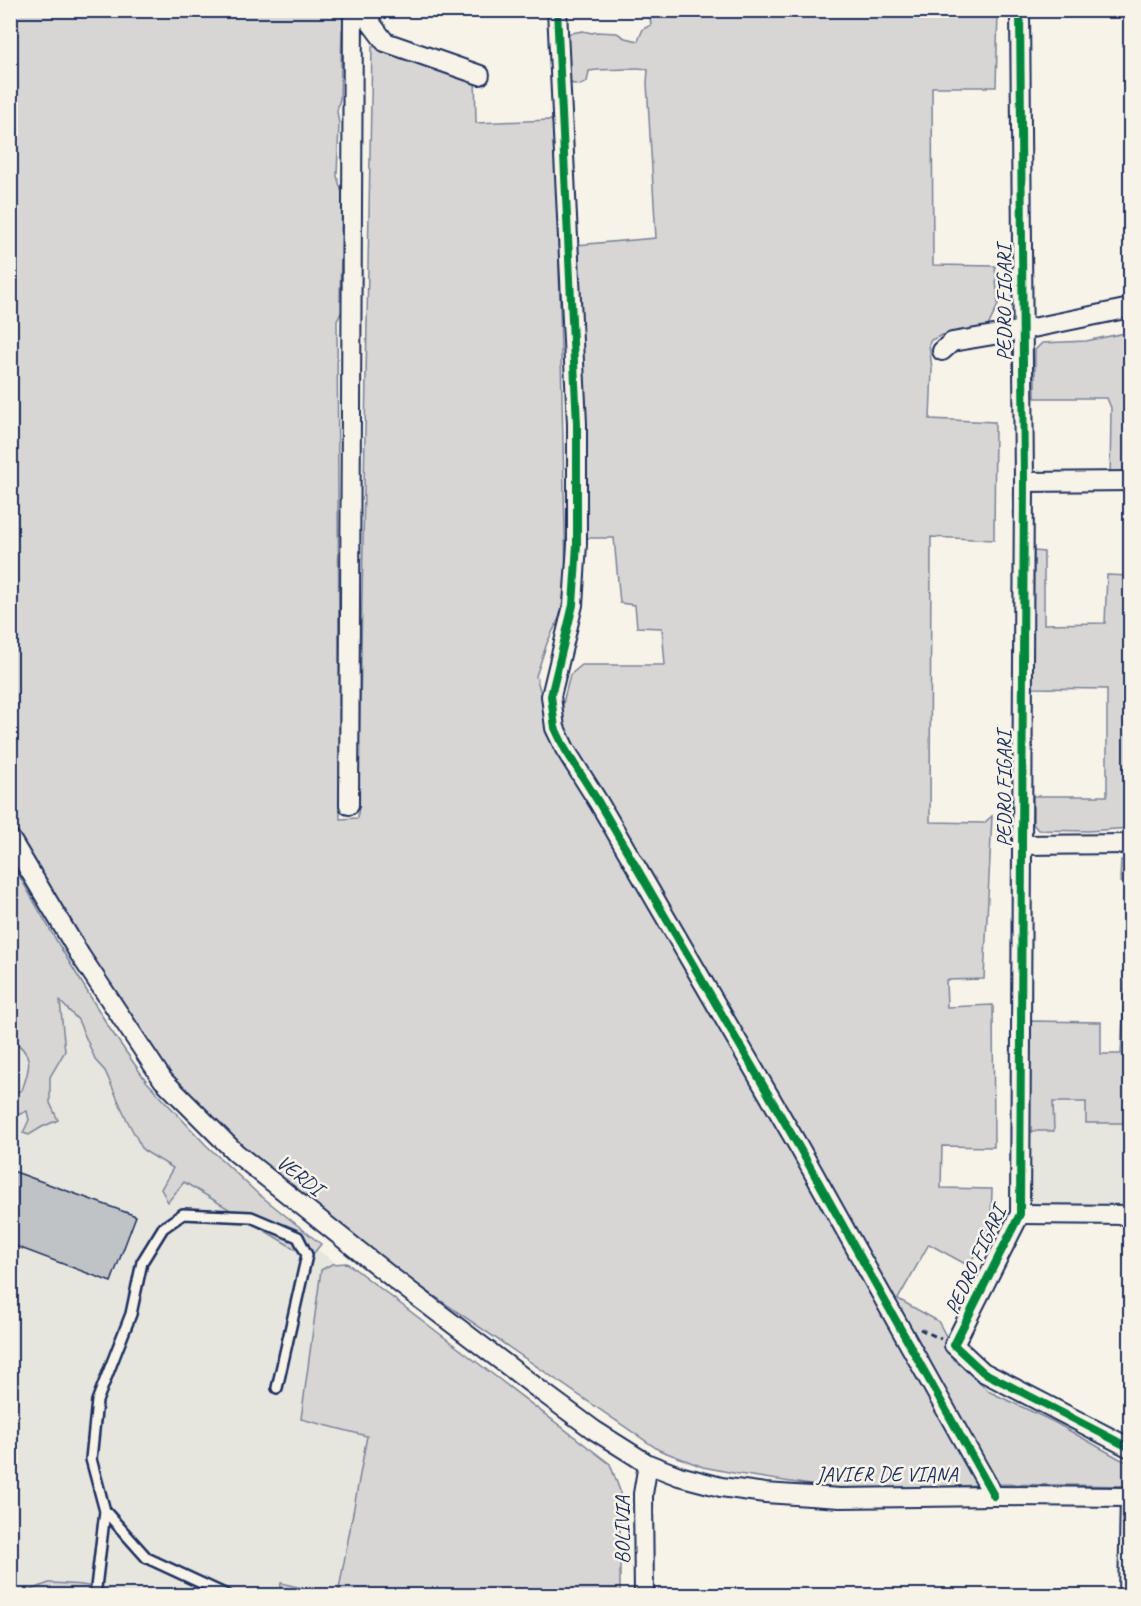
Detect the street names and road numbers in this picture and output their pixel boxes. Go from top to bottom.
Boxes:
street label: PEDRO FIGARI [991,240,1017,361]
street label: PEDRO FIGARI [991,726,1017,847]
street label: VERDI [272,1149,332,1204]
street label: PEDRO FIGARI [939,1198,1013,1318]
street label: JAVIER DE VIANA [815,1461,959,1487]
street label: BOLIVIA [609,1495,635,1564]

